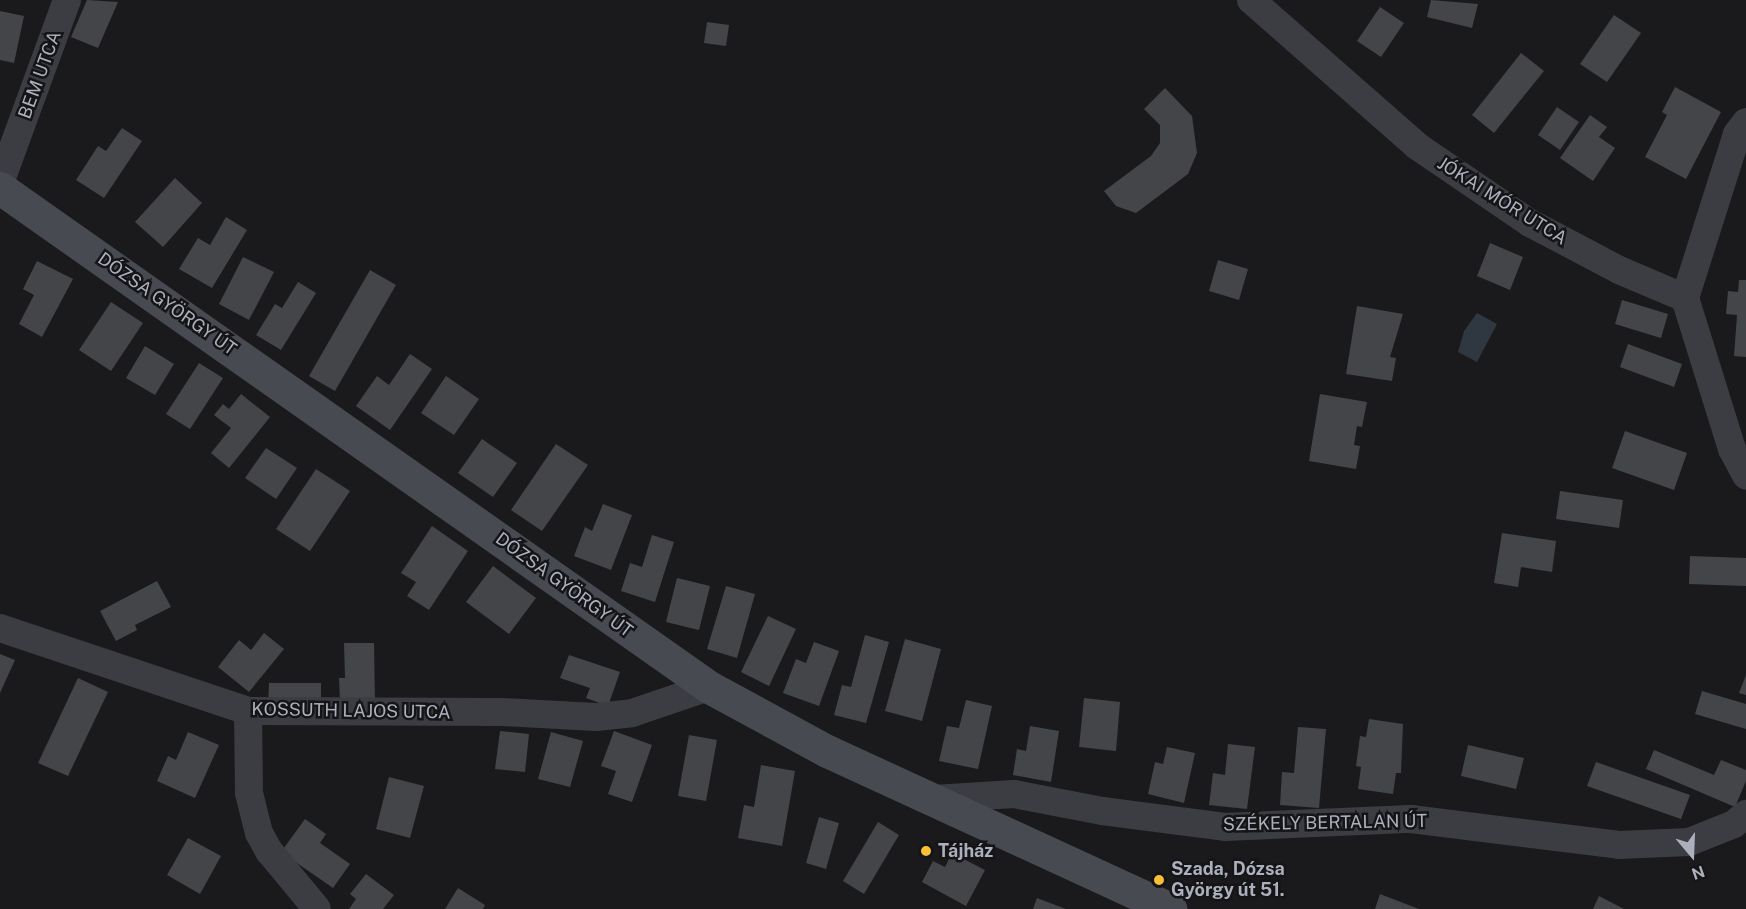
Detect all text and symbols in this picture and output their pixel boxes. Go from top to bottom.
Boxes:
street label: BEM UTCA [14,28,66,122]
street label: JÓKAI MÓR UTCA [1433,152,1571,250]
street label: DÓZSA GYÖRGY ÚT [93,248,241,360]
street label: DÓZSA GYÖRGY ÚT [491,528,637,642]
street label: KOSSUTH LAJOS UTCA [251,698,451,724]
street label: SZÉKELY BERTALAN ÚT [1223,810,1427,836]
north arrow [1662,825,1722,885]
place label: Tájház [938,840,993,862]
marker: Tájház [919,844,933,858]
place label: Szada, Dózsa György út 51. [1171,859,1285,902]
text: N [1689,861,1707,884]
marker: Szada, Dózsa György út 51. [1152,873,1166,887]

